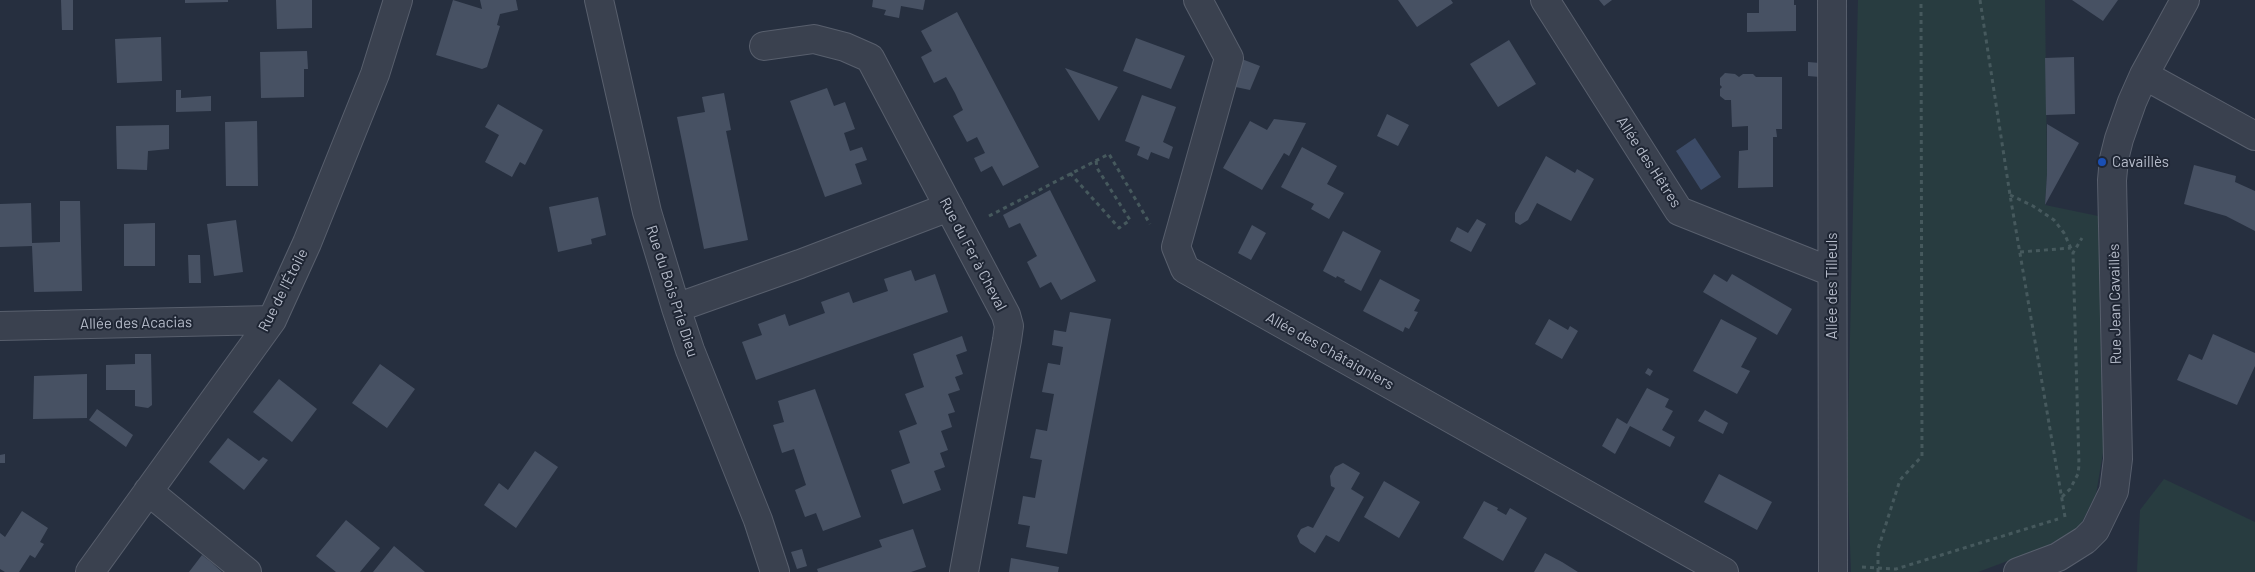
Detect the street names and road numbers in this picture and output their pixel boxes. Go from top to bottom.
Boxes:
street label: Allée des Hêtres [1613,113,1685,211]
street label: Rue du Fer à Cheval [936,194,1010,314]
street label: Rue du Bois Prie Dieu [642,223,702,359]
street label: Allée des Tilleuls [1823,232,1841,340]
street label: Rue Jean Cavaillès [2105,244,2125,364]
street label: Rue de l'Étoile [254,246,312,334]
street label: Allée des Châtaigniers [1263,308,1397,394]
street label: Allée des Acacias [80,313,192,333]

